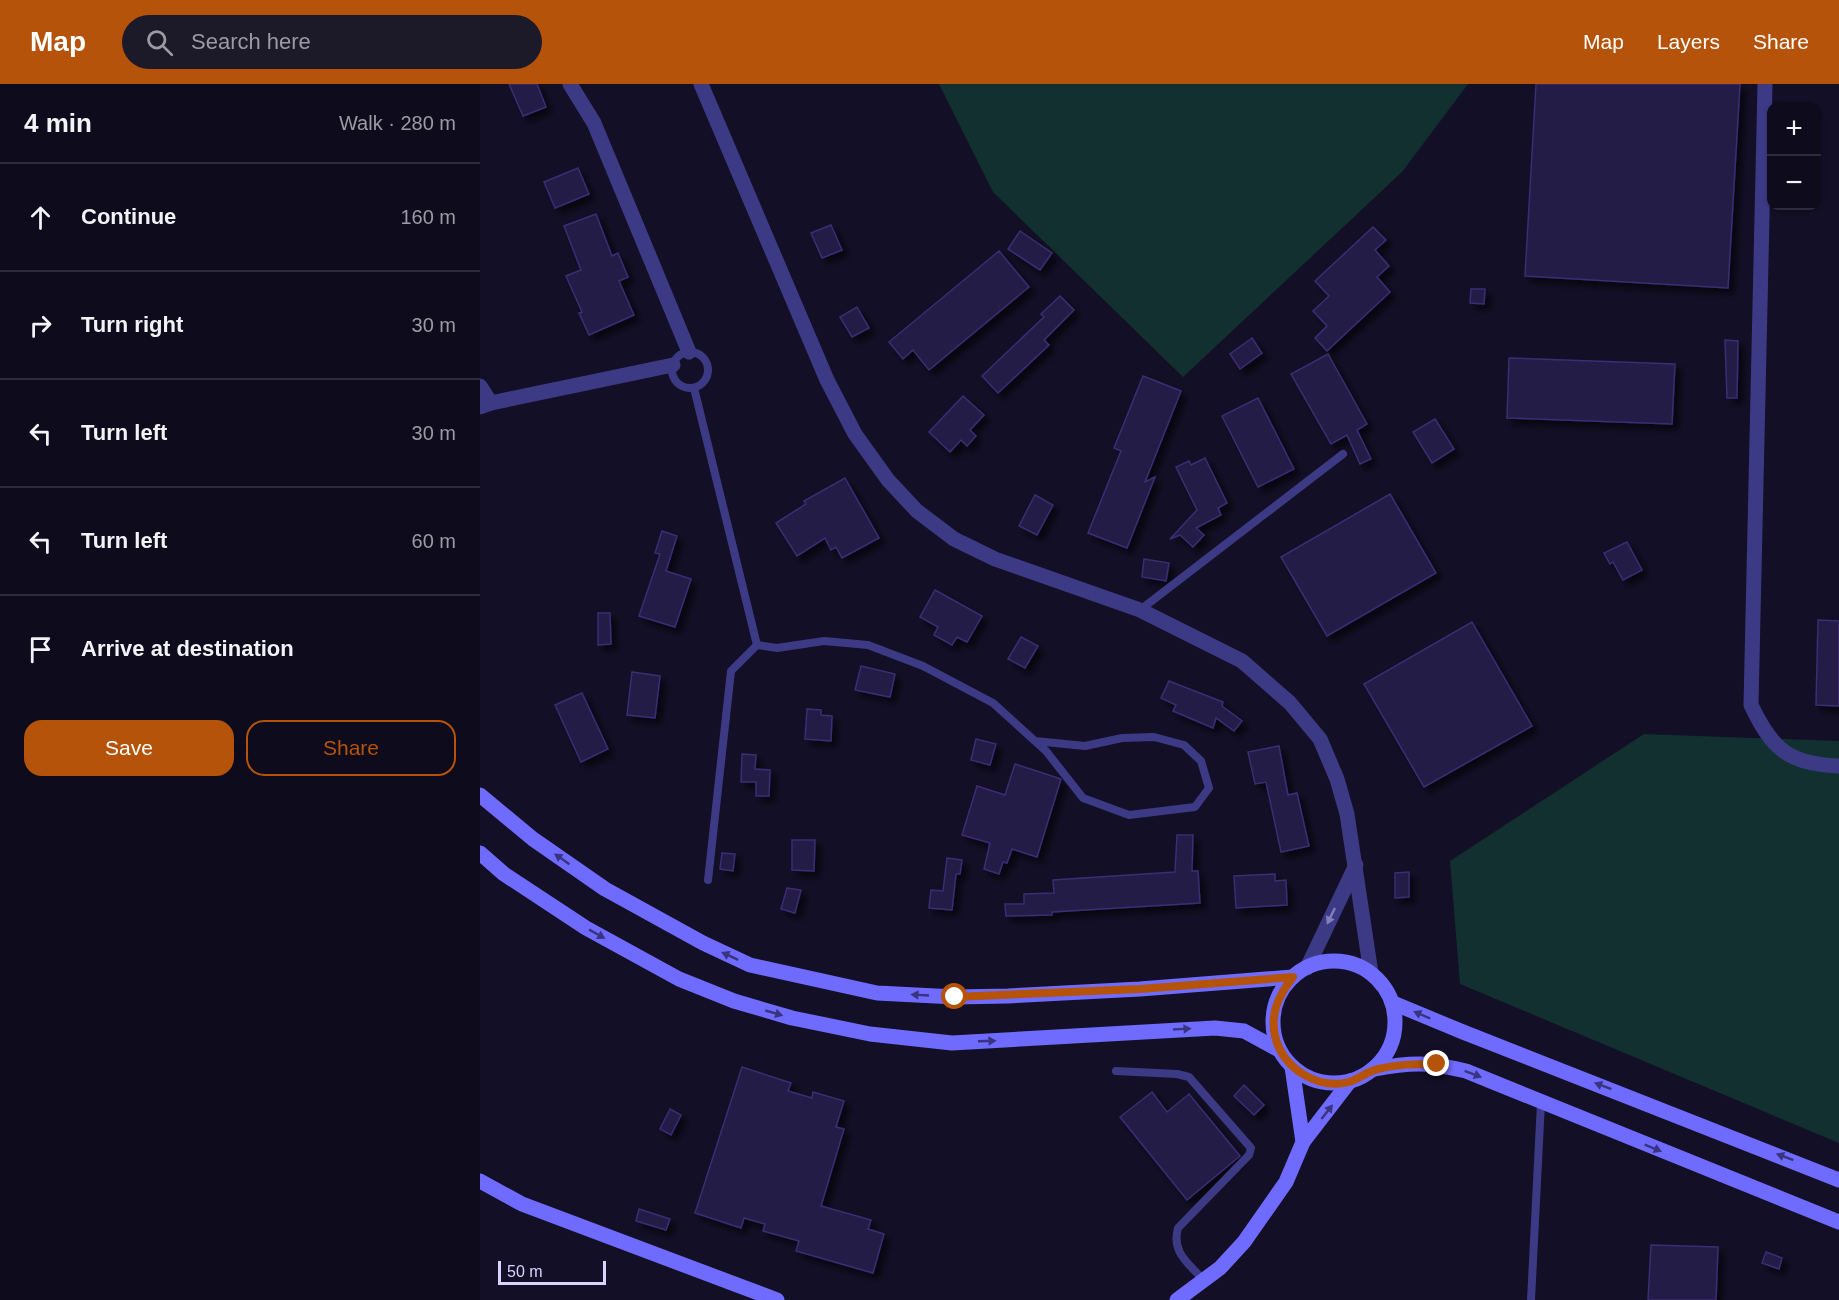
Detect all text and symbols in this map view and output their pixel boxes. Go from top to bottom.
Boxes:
search box [122,15,542,69]
text: Map [30,26,86,57]
icon: search [143,26,176,59]
text: Search here [191,29,311,54]
text: Map [1583,30,1624,53]
text: Layers [1657,30,1720,53]
text: Share [1753,30,1809,53]
map controls [1767,102,1821,210]
button: + [1767,102,1821,156]
text: 4 min [24,108,92,138]
text: Walk · 280 m [339,112,456,134]
button: − [1767,156,1821,210]
icon: ahead [24,201,57,234]
text: Continue [81,204,176,229]
text: 160 m [400,206,456,228]
icon: right [24,309,57,342]
text: Turn right [81,312,183,337]
text: 30 m [412,314,456,336]
icon: left [24,417,57,450]
text: Turn left [81,420,167,445]
text: 30 m [412,422,456,444]
icon: left [24,525,57,558]
text: Turn left [81,528,167,553]
text: 60 m [412,530,456,552]
icon: arrive [24,633,57,666]
text: Arrive at destination [81,636,294,661]
button: Save [24,720,234,776]
button: Share [246,720,456,776]
one-way arrow [554,853,570,865]
one-way arrow [1327,908,1336,925]
one-way arrow [589,929,606,939]
one-way arrow [722,951,739,960]
route start [941,983,967,1009]
one-way arrow [911,991,930,1000]
one-way arrow [765,1009,783,1018]
one-way arrow [1412,1010,1430,1020]
one-way arrow [1173,1024,1192,1033]
one-way arrow [978,1037,997,1046]
route end [1423,1050,1449,1076]
one-way arrow [1464,1070,1482,1080]
one-way arrow [1594,1081,1612,1091]
one-way arrow [1320,1104,1332,1119]
one-way arrow [1644,1144,1662,1153]
one-way arrow [1776,1152,1794,1162]
scale bar [498,1258,606,1286]
text: 50 m [507,1263,543,1280]

